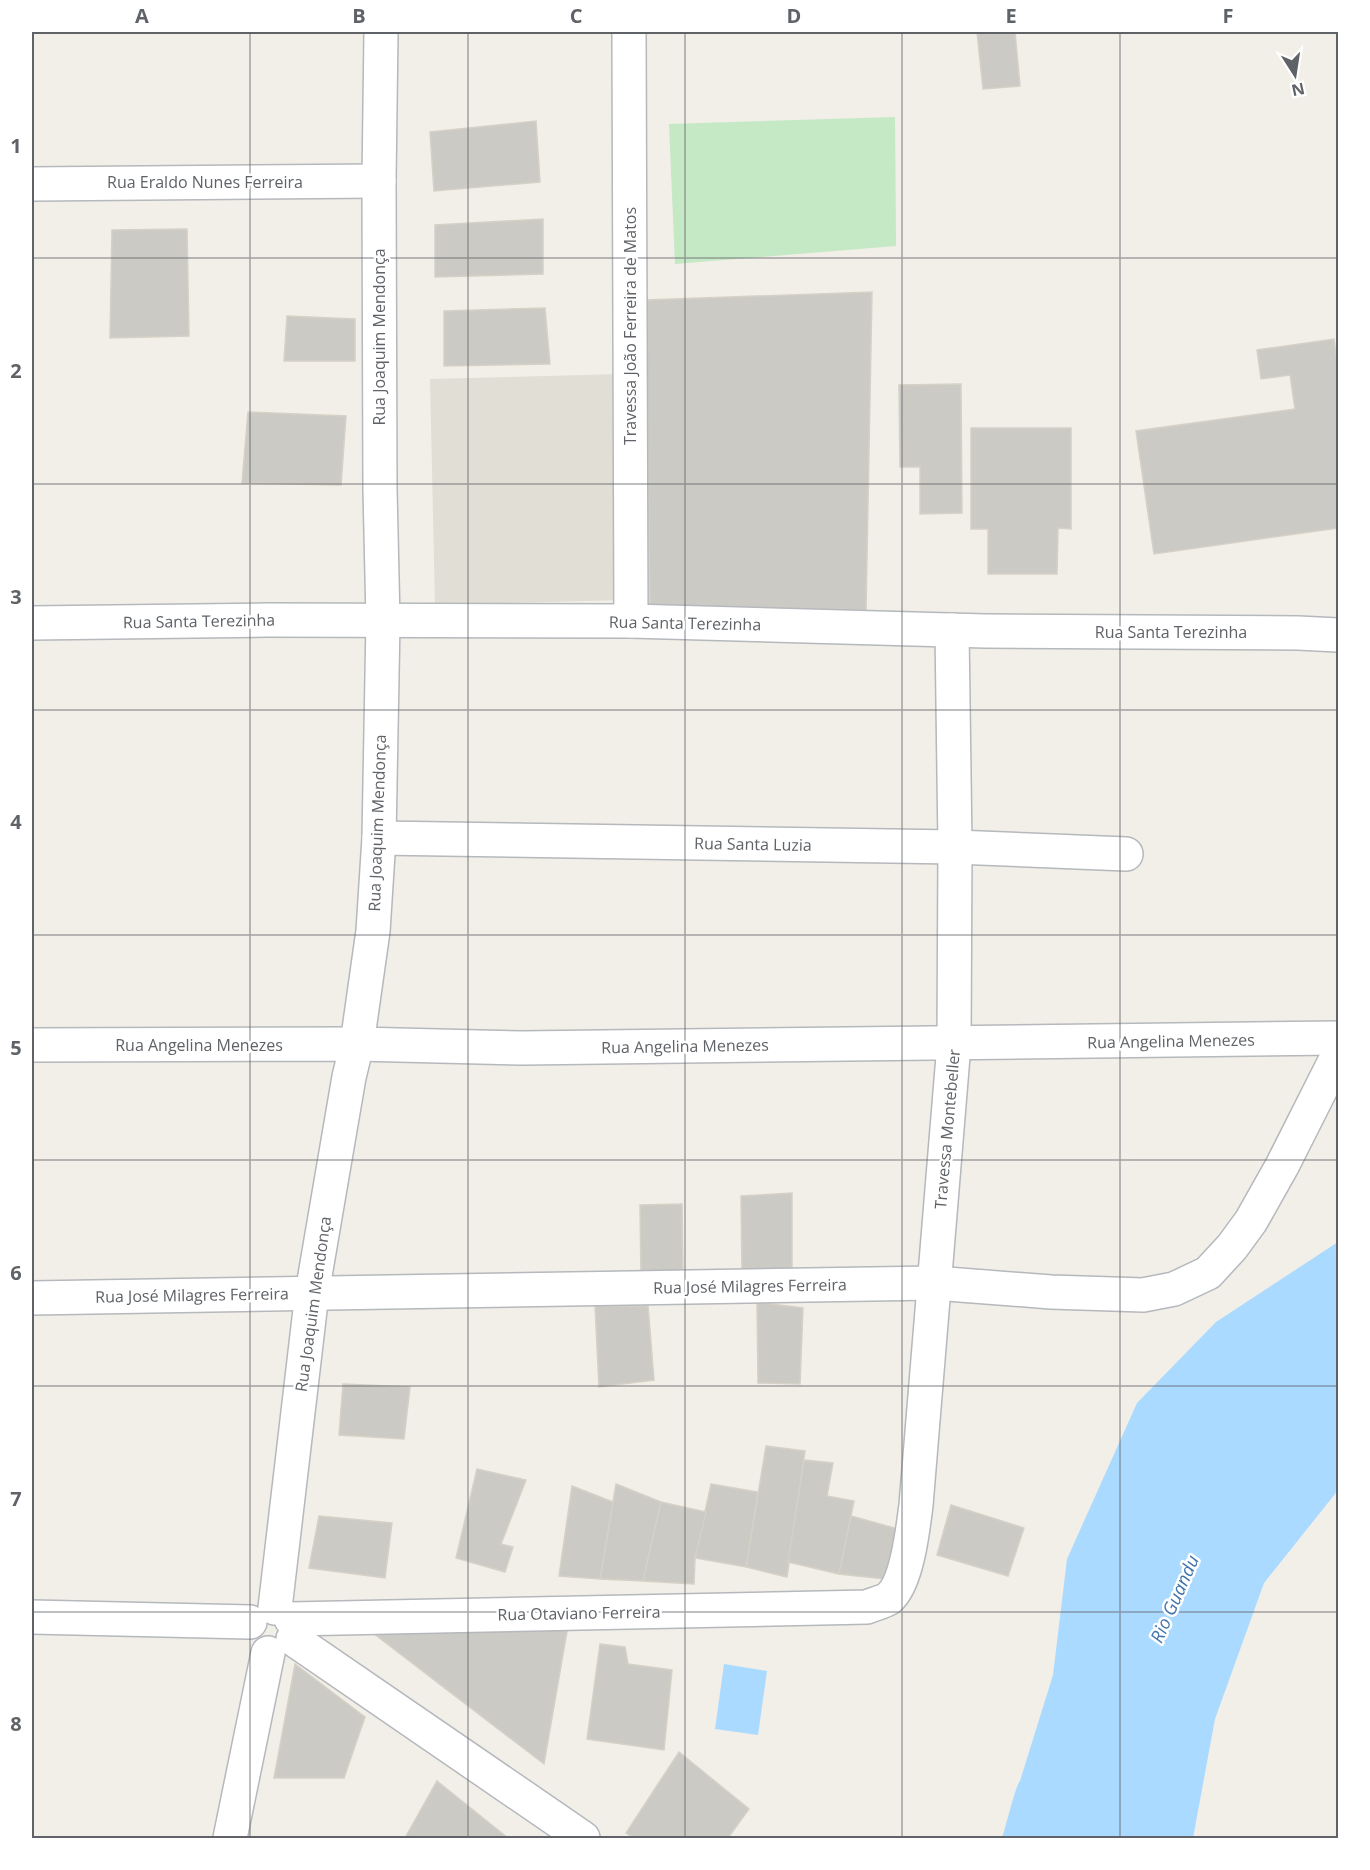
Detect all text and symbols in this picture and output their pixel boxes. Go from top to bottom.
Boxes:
text: A [135,2,149,29]
text: B [352,2,366,29]
text: C [570,2,583,29]
text: D [787,2,801,29]
text: E [1005,2,1017,29]
text: F [1223,2,1233,29]
north arrow [1265,45,1325,105]
text: N [1289,78,1307,102]
text: 1 [10,132,22,159]
street label: Rua Eraldo Nunes Ferreira [107,171,303,193]
street label: Travessa João Ferreira de Matos [619,207,641,445]
street label: Rua Joaquim Mendonça [368,248,390,426]
text: 2 [10,357,22,384]
text: 3 [10,583,22,610]
street label: Rua Santa Terezinha [123,609,275,633]
street label: Rua Santa Terezinha [609,611,761,635]
street label: Rua Santa Terezinha [1095,621,1247,643]
street label: Rua Joaquim Mendonça [363,734,391,912]
text: 4 [10,808,22,835]
street label: Rua Santa Luzia [694,832,812,856]
street label: Rua Angelina Menezes [1087,1029,1255,1053]
text: 5 [10,1034,22,1061]
street label: Rua Angelina Menezes [115,1034,283,1056]
street label: Rua Angelina Menezes [601,1034,769,1058]
street label: Travessa Montebeller [929,1048,965,1210]
street label: Rua Joaquim Mendonça [290,1215,336,1393]
text: 6 [10,1259,22,1286]
street label: Rua José Milagres Ferreira [653,1273,847,1299]
street label: Rua José Milagres Ferreira [95,1282,289,1308]
text: 7 [10,1485,22,1512]
water label: Rio Guandu [1144,1551,1204,1646]
street label: Rua Otaviano Ferreira [497,1601,661,1625]
text: 8 [10,1710,22,1737]

